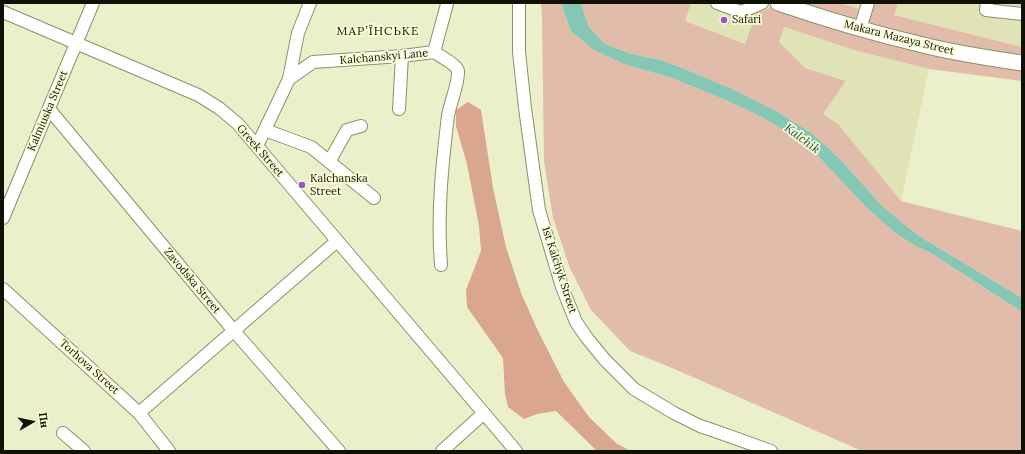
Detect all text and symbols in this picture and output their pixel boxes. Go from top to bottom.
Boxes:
place label: Safari [732,13,761,27]
marker: Safari [719,15,729,25]
street label: Makara Mazaya Street [843,18,955,58]
district label: МАР’ЇНСЬКЕ [337,25,419,39]
street label: Kalchanskyi Lane [339,47,429,67]
street label: Kalmiuska Street [25,69,71,153]
water label: Kalchik [781,121,823,157]
street label: Greek Street [234,122,286,180]
place label: Kalchanska Street [310,172,368,198]
marker: Kalchanska Street [297,180,307,190]
street label: 1st Kalchyk Street [539,225,579,315]
street label: Zavodska Street [161,246,223,316]
street label: Torhova Street [56,337,122,397]
north arrow [12,402,52,442]
text: Пн [36,411,52,429]

